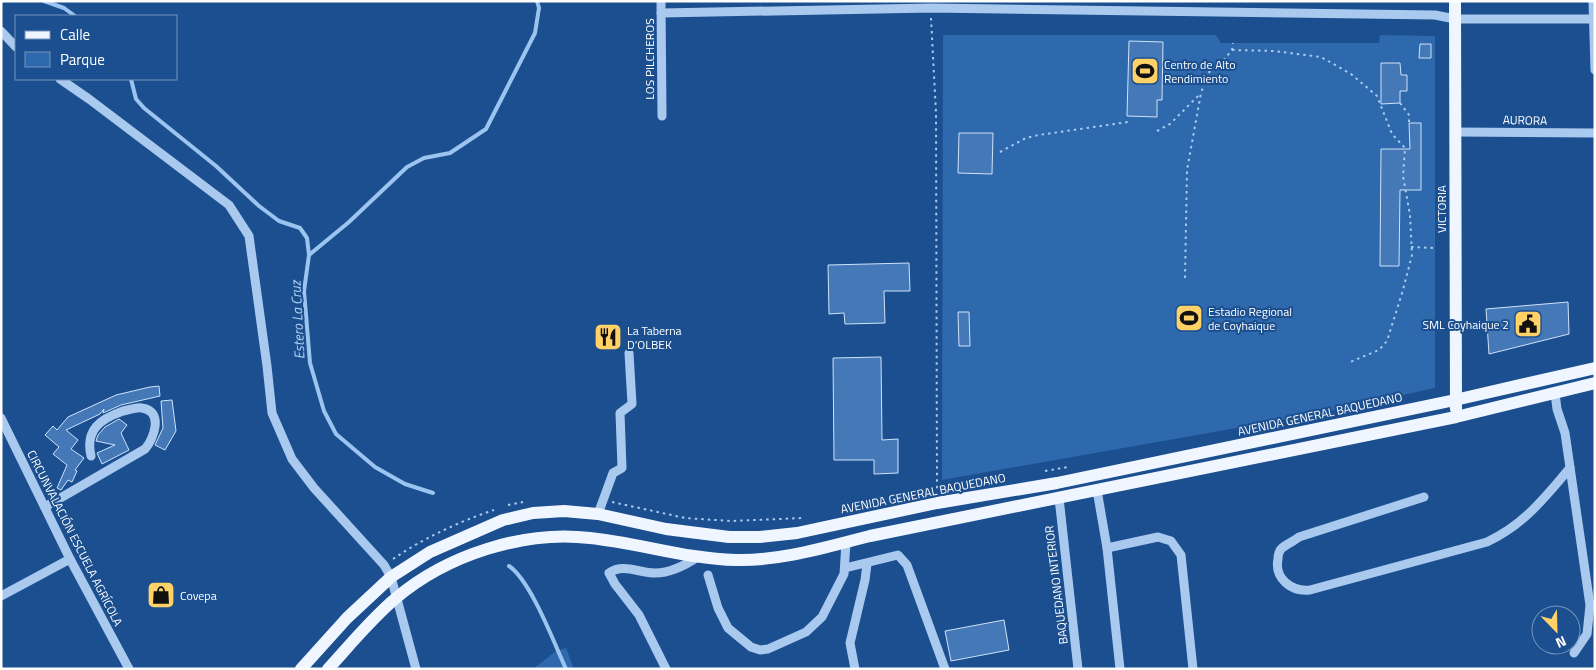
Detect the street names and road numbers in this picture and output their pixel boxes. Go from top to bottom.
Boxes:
street label: LOS PILCHEROS [640,18,659,100]
street label: AURORA [1503,110,1547,130]
street label: VICTORIA [1432,185,1451,233]
street label: AVENIDA GENERAL BAQUEDANO [1236,387,1404,441]
street label: CIRCUNVALACIÓN ESCUELA AGRÍCOLA [22,447,128,629]
street label: AVENIDA GENERAL BAQUEDANO [839,468,1007,518]
street label: BAQUEDANO INTERIOR [1039,524,1073,646]

